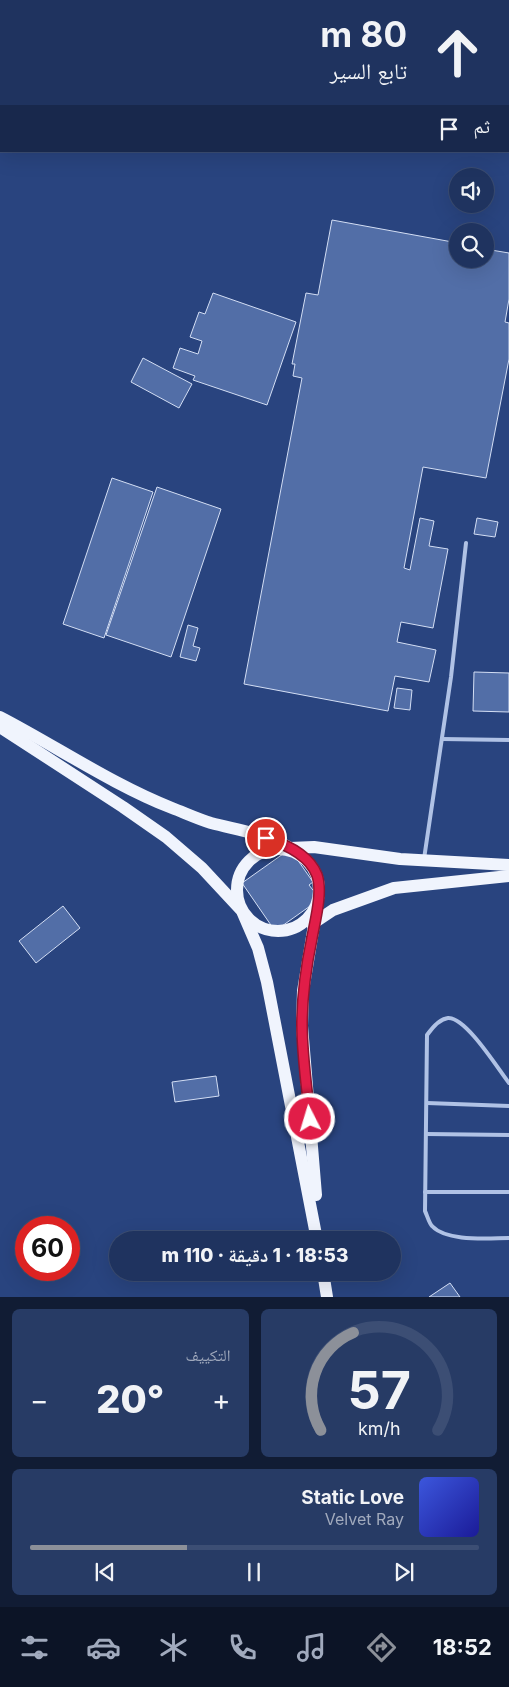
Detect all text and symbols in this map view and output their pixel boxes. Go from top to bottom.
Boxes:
text: 80 m [320,13,407,55]
icon: ahead [425,20,490,85]
text: تابع السير [330,58,407,84]
icon: arrive [435,115,463,143]
text: ثم [473,115,490,138]
map controls [449,168,494,268]
button: sound [449,168,494,213]
button: search [449,223,494,268]
pin [245,817,287,859]
icon: arrive [252,824,280,852]
position arrow [283,1092,335,1144]
speed limit sign: 60 [15,1216,80,1281]
text: 18:53 · 1 دقيقة · 110 m [162,1244,348,1267]
text: التكييف [186,1345,231,1365]
text: 57 [347,1359,410,1422]
text: 20° [96,1376,164,1422]
text: − [30,1383,49,1417]
text: + [212,1383,230,1417]
text: km/h [358,1418,400,1439]
text: Static Love [301,1486,404,1509]
text: Velvet Ray [325,1509,404,1529]
icon: previous [91,1558,119,1586]
icon: pause [240,1558,268,1586]
icon: next [390,1558,418,1586]
icon: filters [17,1630,52,1665]
icon: car [86,1630,121,1665]
icon: climate [156,1630,191,1665]
icon: phone [225,1630,260,1665]
icon: music [294,1630,329,1665]
icon: directions [364,1630,399,1665]
text: 18:52 [433,1634,492,1660]

